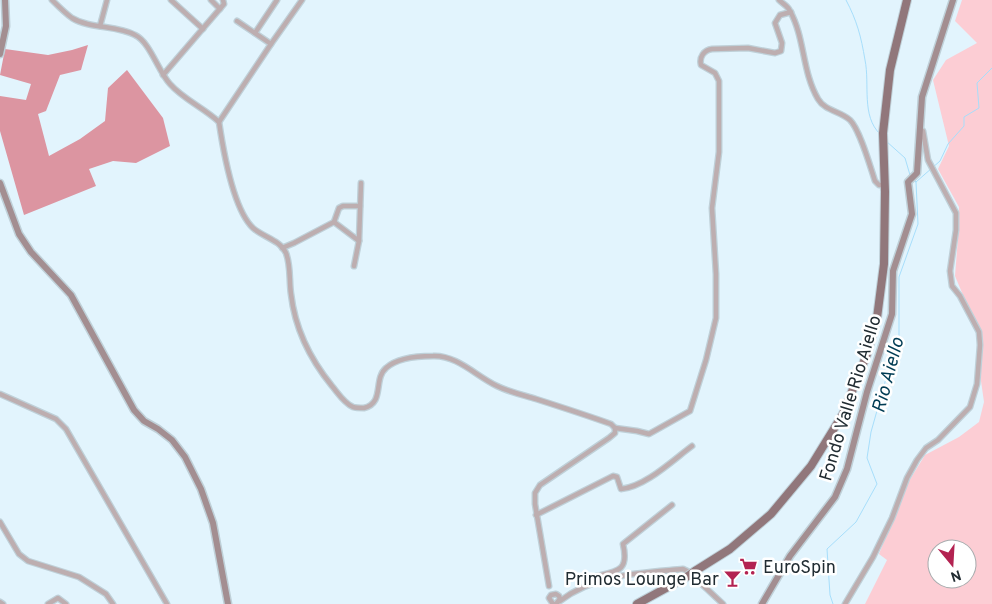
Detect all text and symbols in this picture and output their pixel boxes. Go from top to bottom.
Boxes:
street label: Fondo Valle Rio Aiello [815,313,888,484]
water label: Rio Aiello [867,334,911,416]
north arrow [927,539,977,589]
supermarket icon: EuroSpin [739,557,759,577]
place label: EuroSpin [763,557,836,580]
text: N [948,565,963,585]
place label: Primos Lounge Bar [565,569,719,592]
bar icon: Primos Lounge Bar [723,569,743,589]

